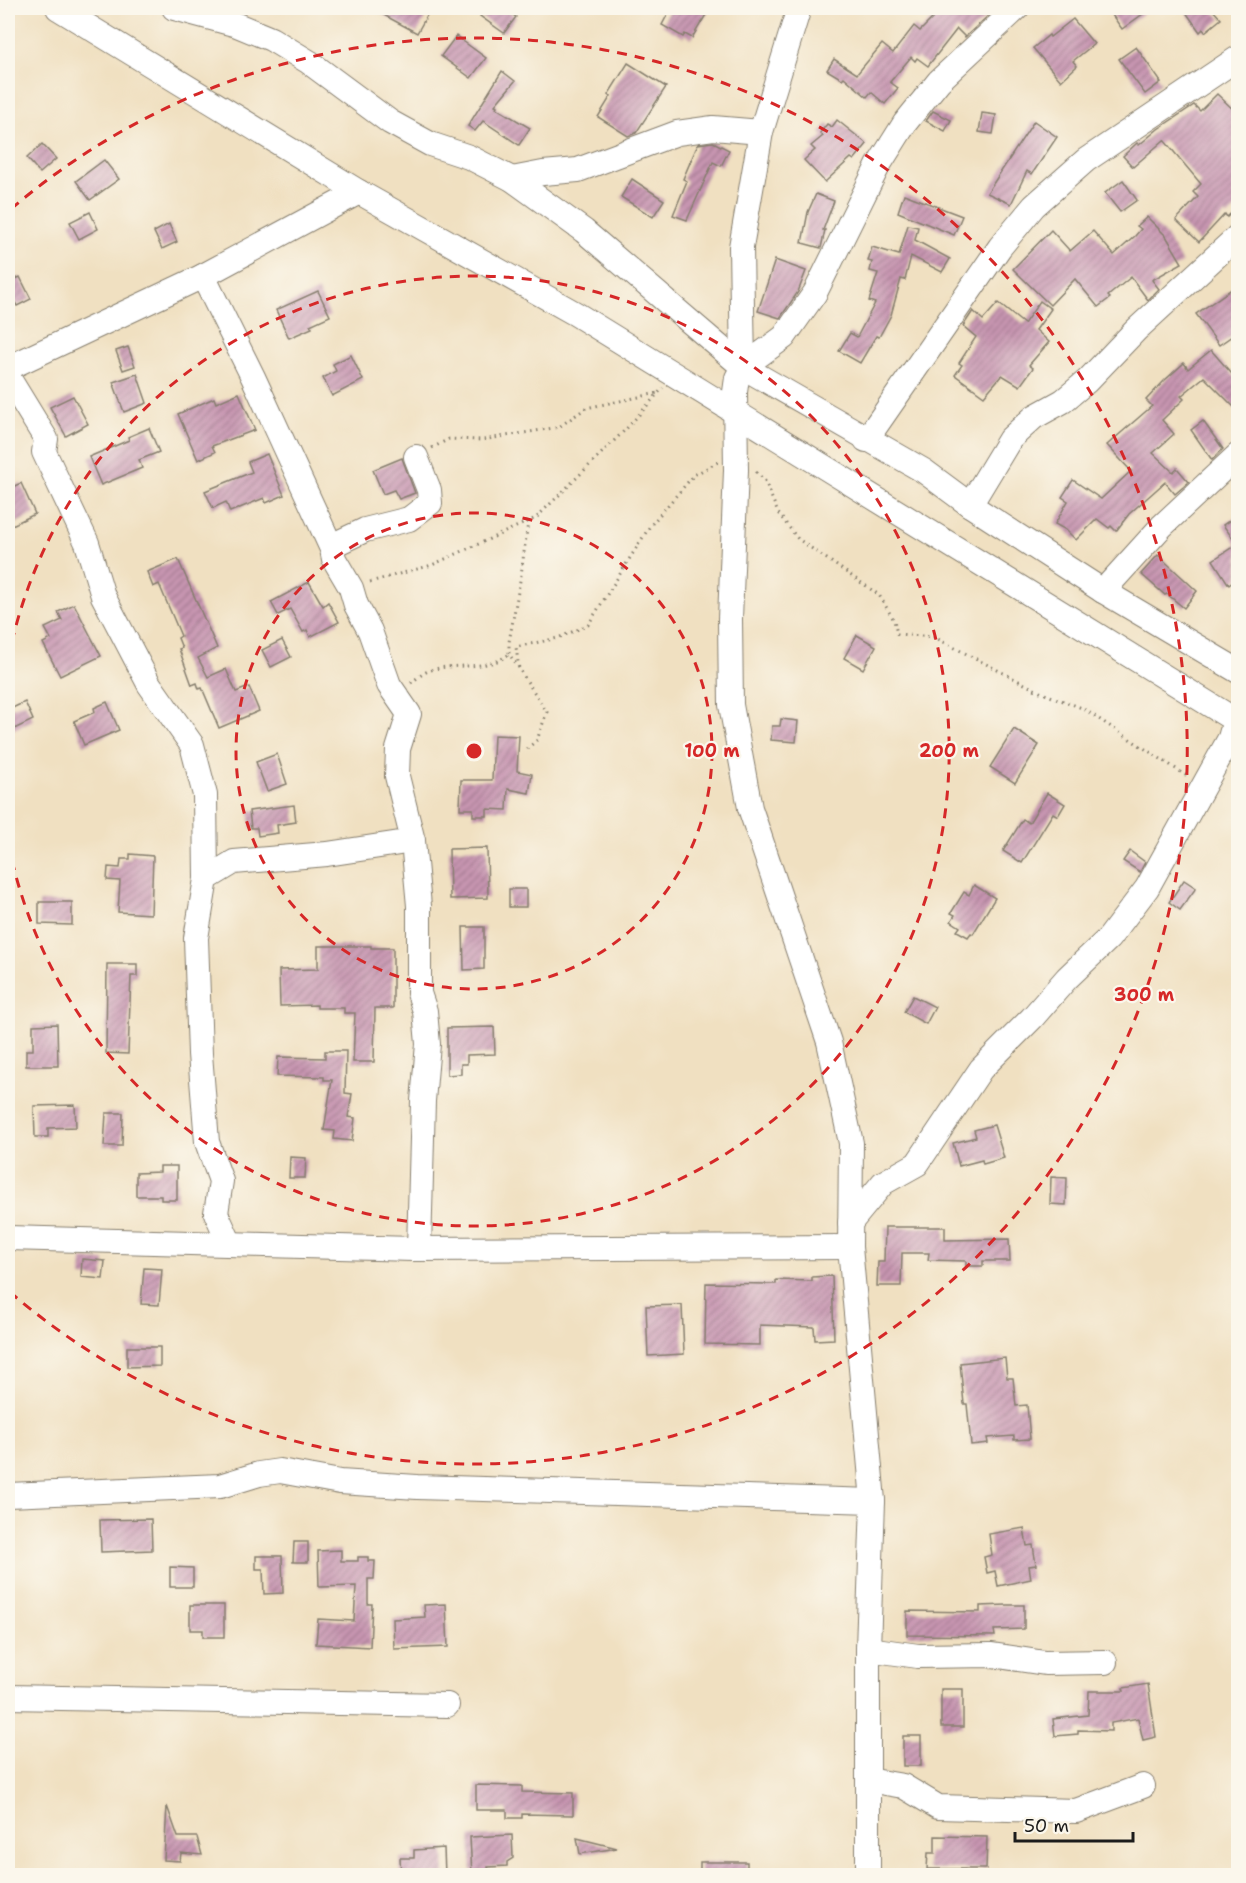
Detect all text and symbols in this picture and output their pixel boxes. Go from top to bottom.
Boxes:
text: 100 m [684,739,740,763]
text: 200 m [919,739,980,763]
centre of rings [464,741,484,761]
text: 300 m [1114,983,1175,1007]
scale bar [1015,1805,1134,1843]
text: 50 m [1024,1814,1069,1838]

